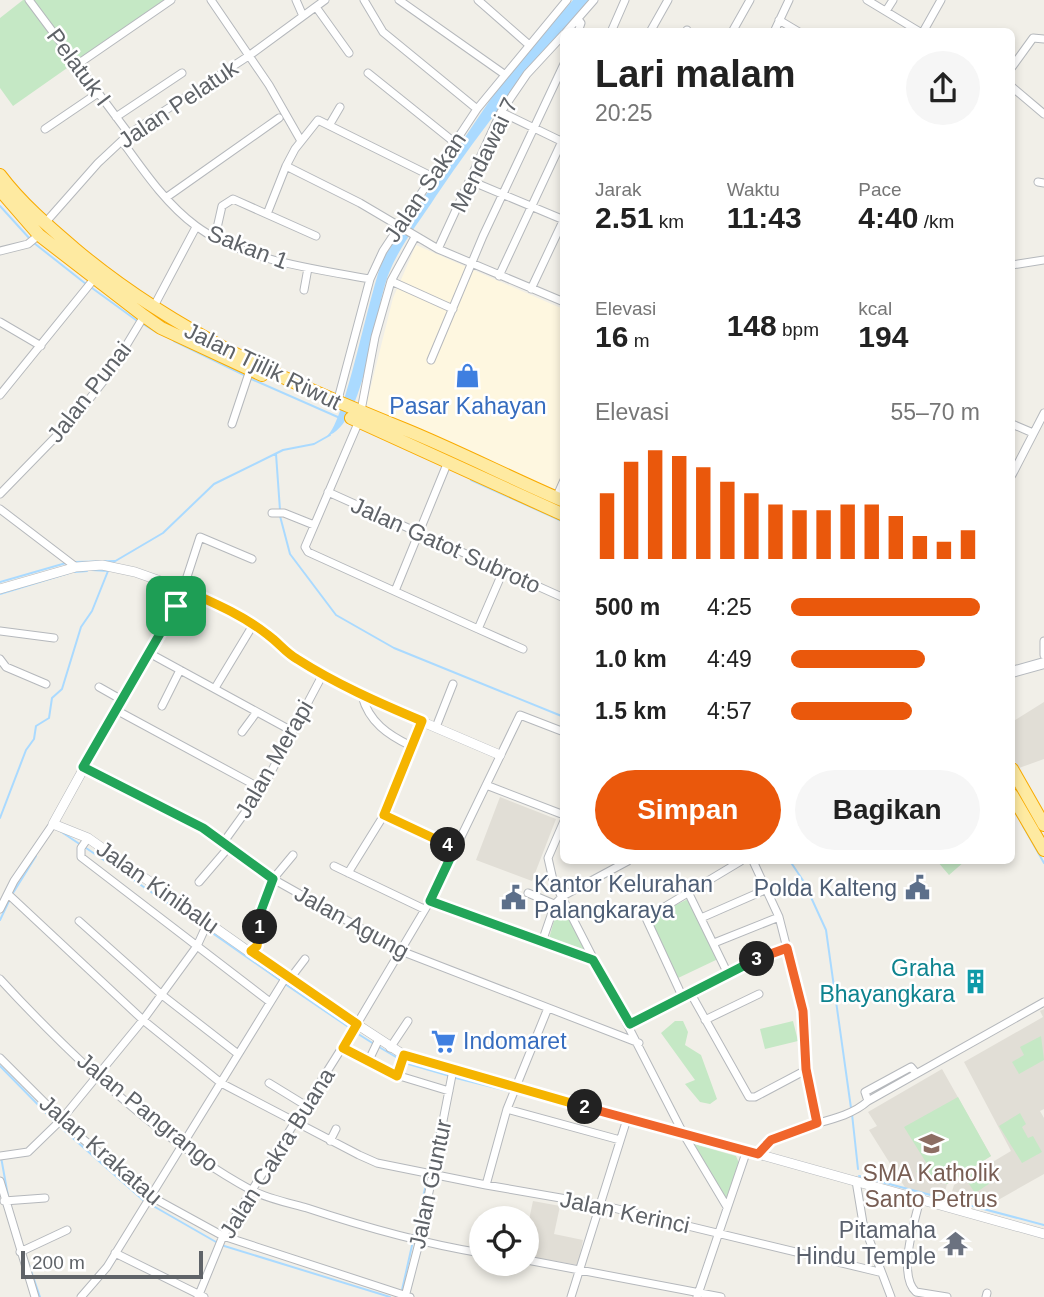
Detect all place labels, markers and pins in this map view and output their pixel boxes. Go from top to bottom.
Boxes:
shop icon: Pasar Kahayan [454,362,482,390]
place label: Pasar Kahayan [389,393,547,419]
pin [146,576,206,636]
pin: 4 [430,828,466,862]
place label: Kantor Kelurahan Palangkaraya [534,871,713,923]
public building icon: Polda Kalteng [903,874,931,902]
place label: Polda Kalteng [754,875,897,901]
public building icon: Kantor Kelurahan Palangkaraya [500,883,528,911]
pin: 1 [243,909,278,944]
pin: 3 [740,942,774,976]
place label: Graha Bhayangkara [819,955,955,1007]
building icon: Graha Bhayangkara [961,967,989,995]
supermarket icon: Indomaret [429,1027,457,1055]
place label: Indomaret [463,1028,567,1054]
pin: 2 [568,1090,602,1124]
school or university icon: SMA Katholik Santo Petrus [917,1129,945,1157]
place label: SMA Katholik Santo Petrus [863,1160,1000,1212]
place label: Pitamaha Hindu Temple [796,1217,936,1269]
temple icon: Pitamaha Hindu Temple [942,1229,970,1257]

